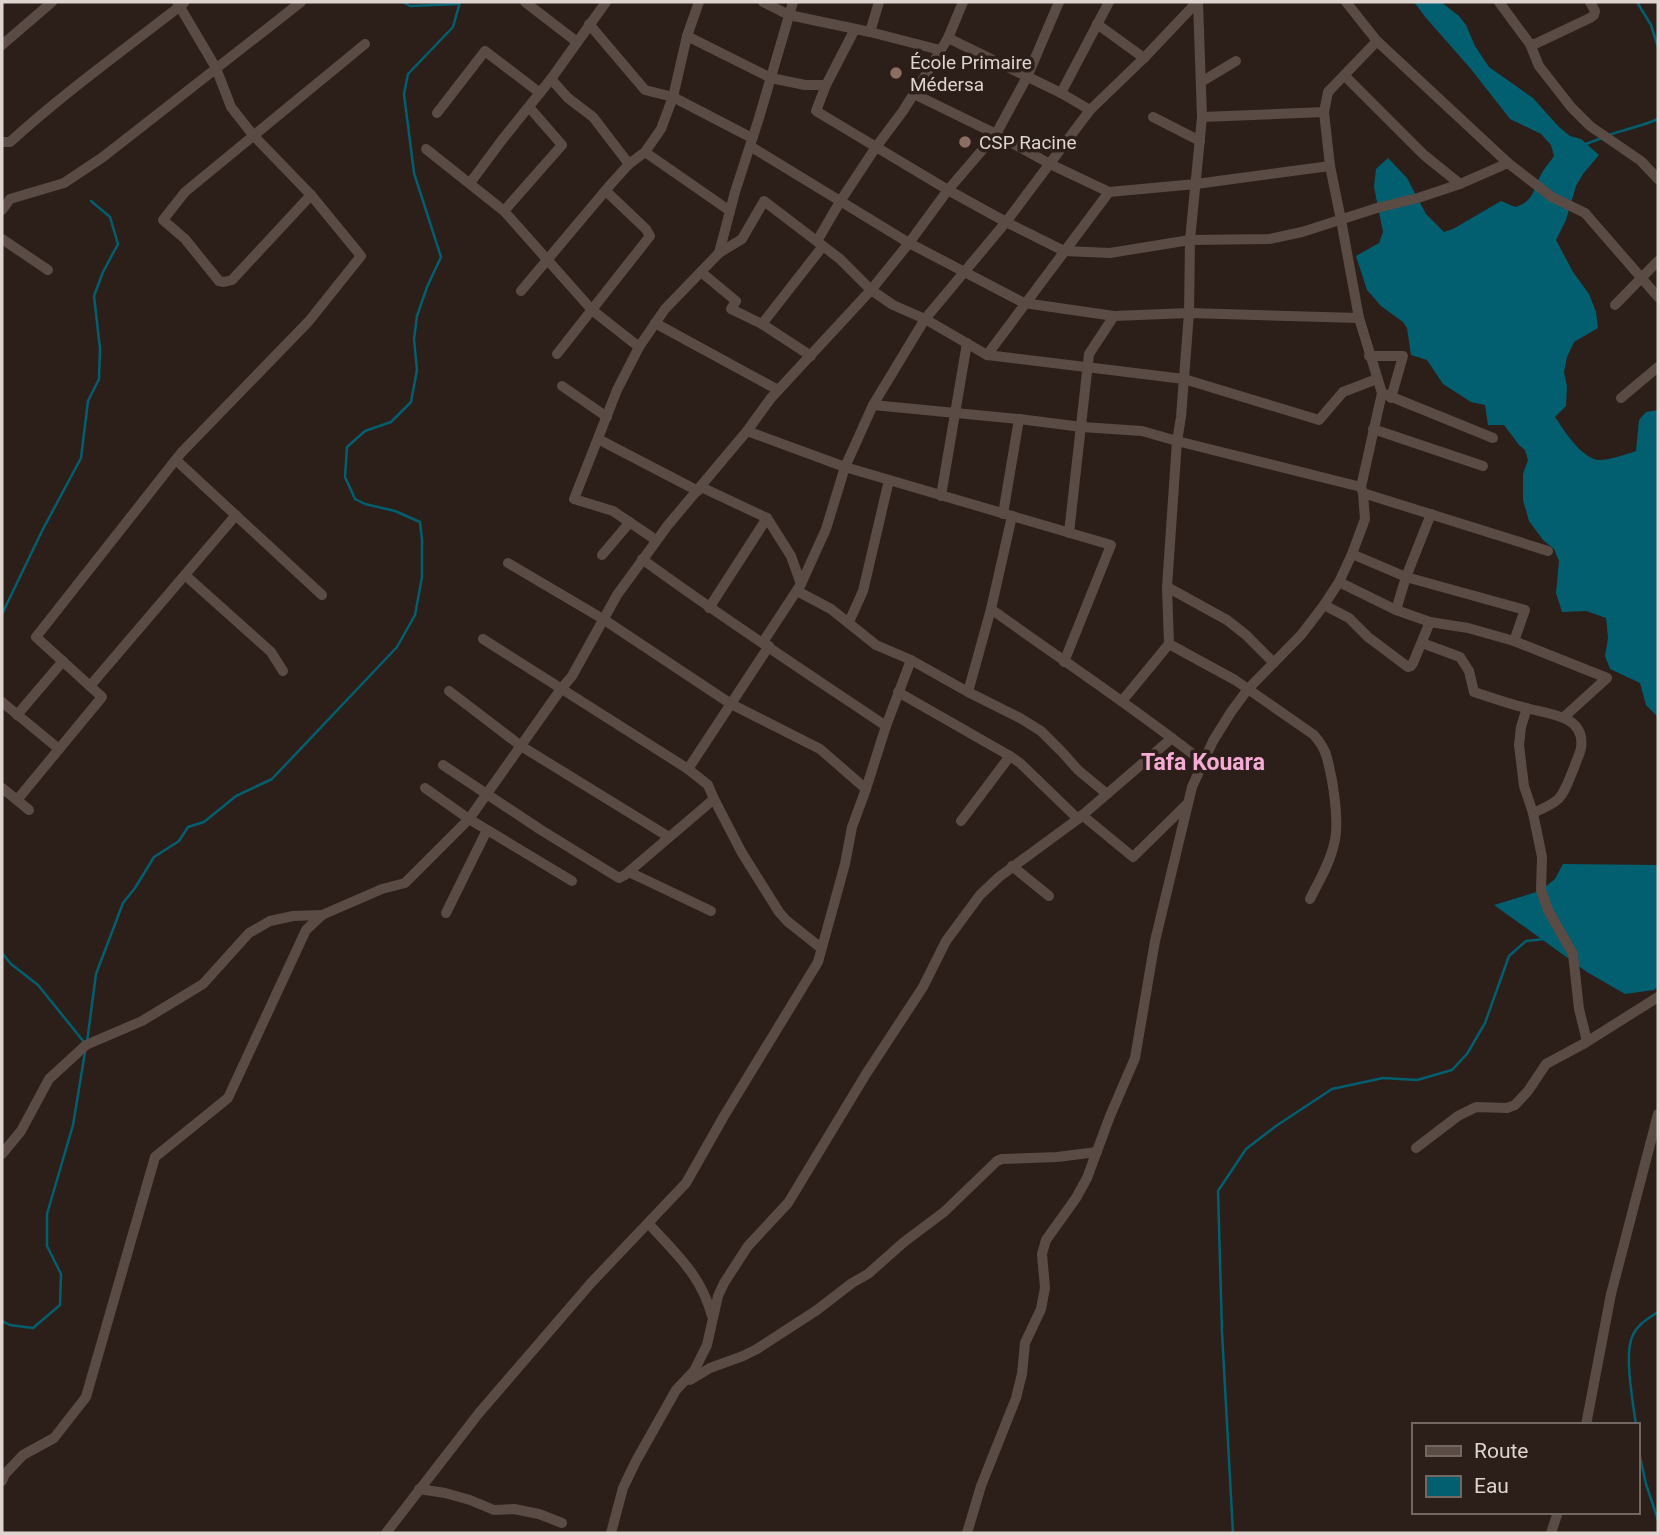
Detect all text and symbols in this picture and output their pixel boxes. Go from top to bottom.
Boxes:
place label: École Primaire Médersa [910,51,1032,96]
marker: École Primaire Médersa [888,65,904,81]
place label: CSP Racine [979,131,1077,154]
marker: CSP Racine [957,134,973,150]
district label: Tafa Kouara [1141,749,1265,776]
legend [1412,1423,1639,1514]
text: Route [1474,1439,1529,1463]
text: Eau [1474,1474,1509,1498]

